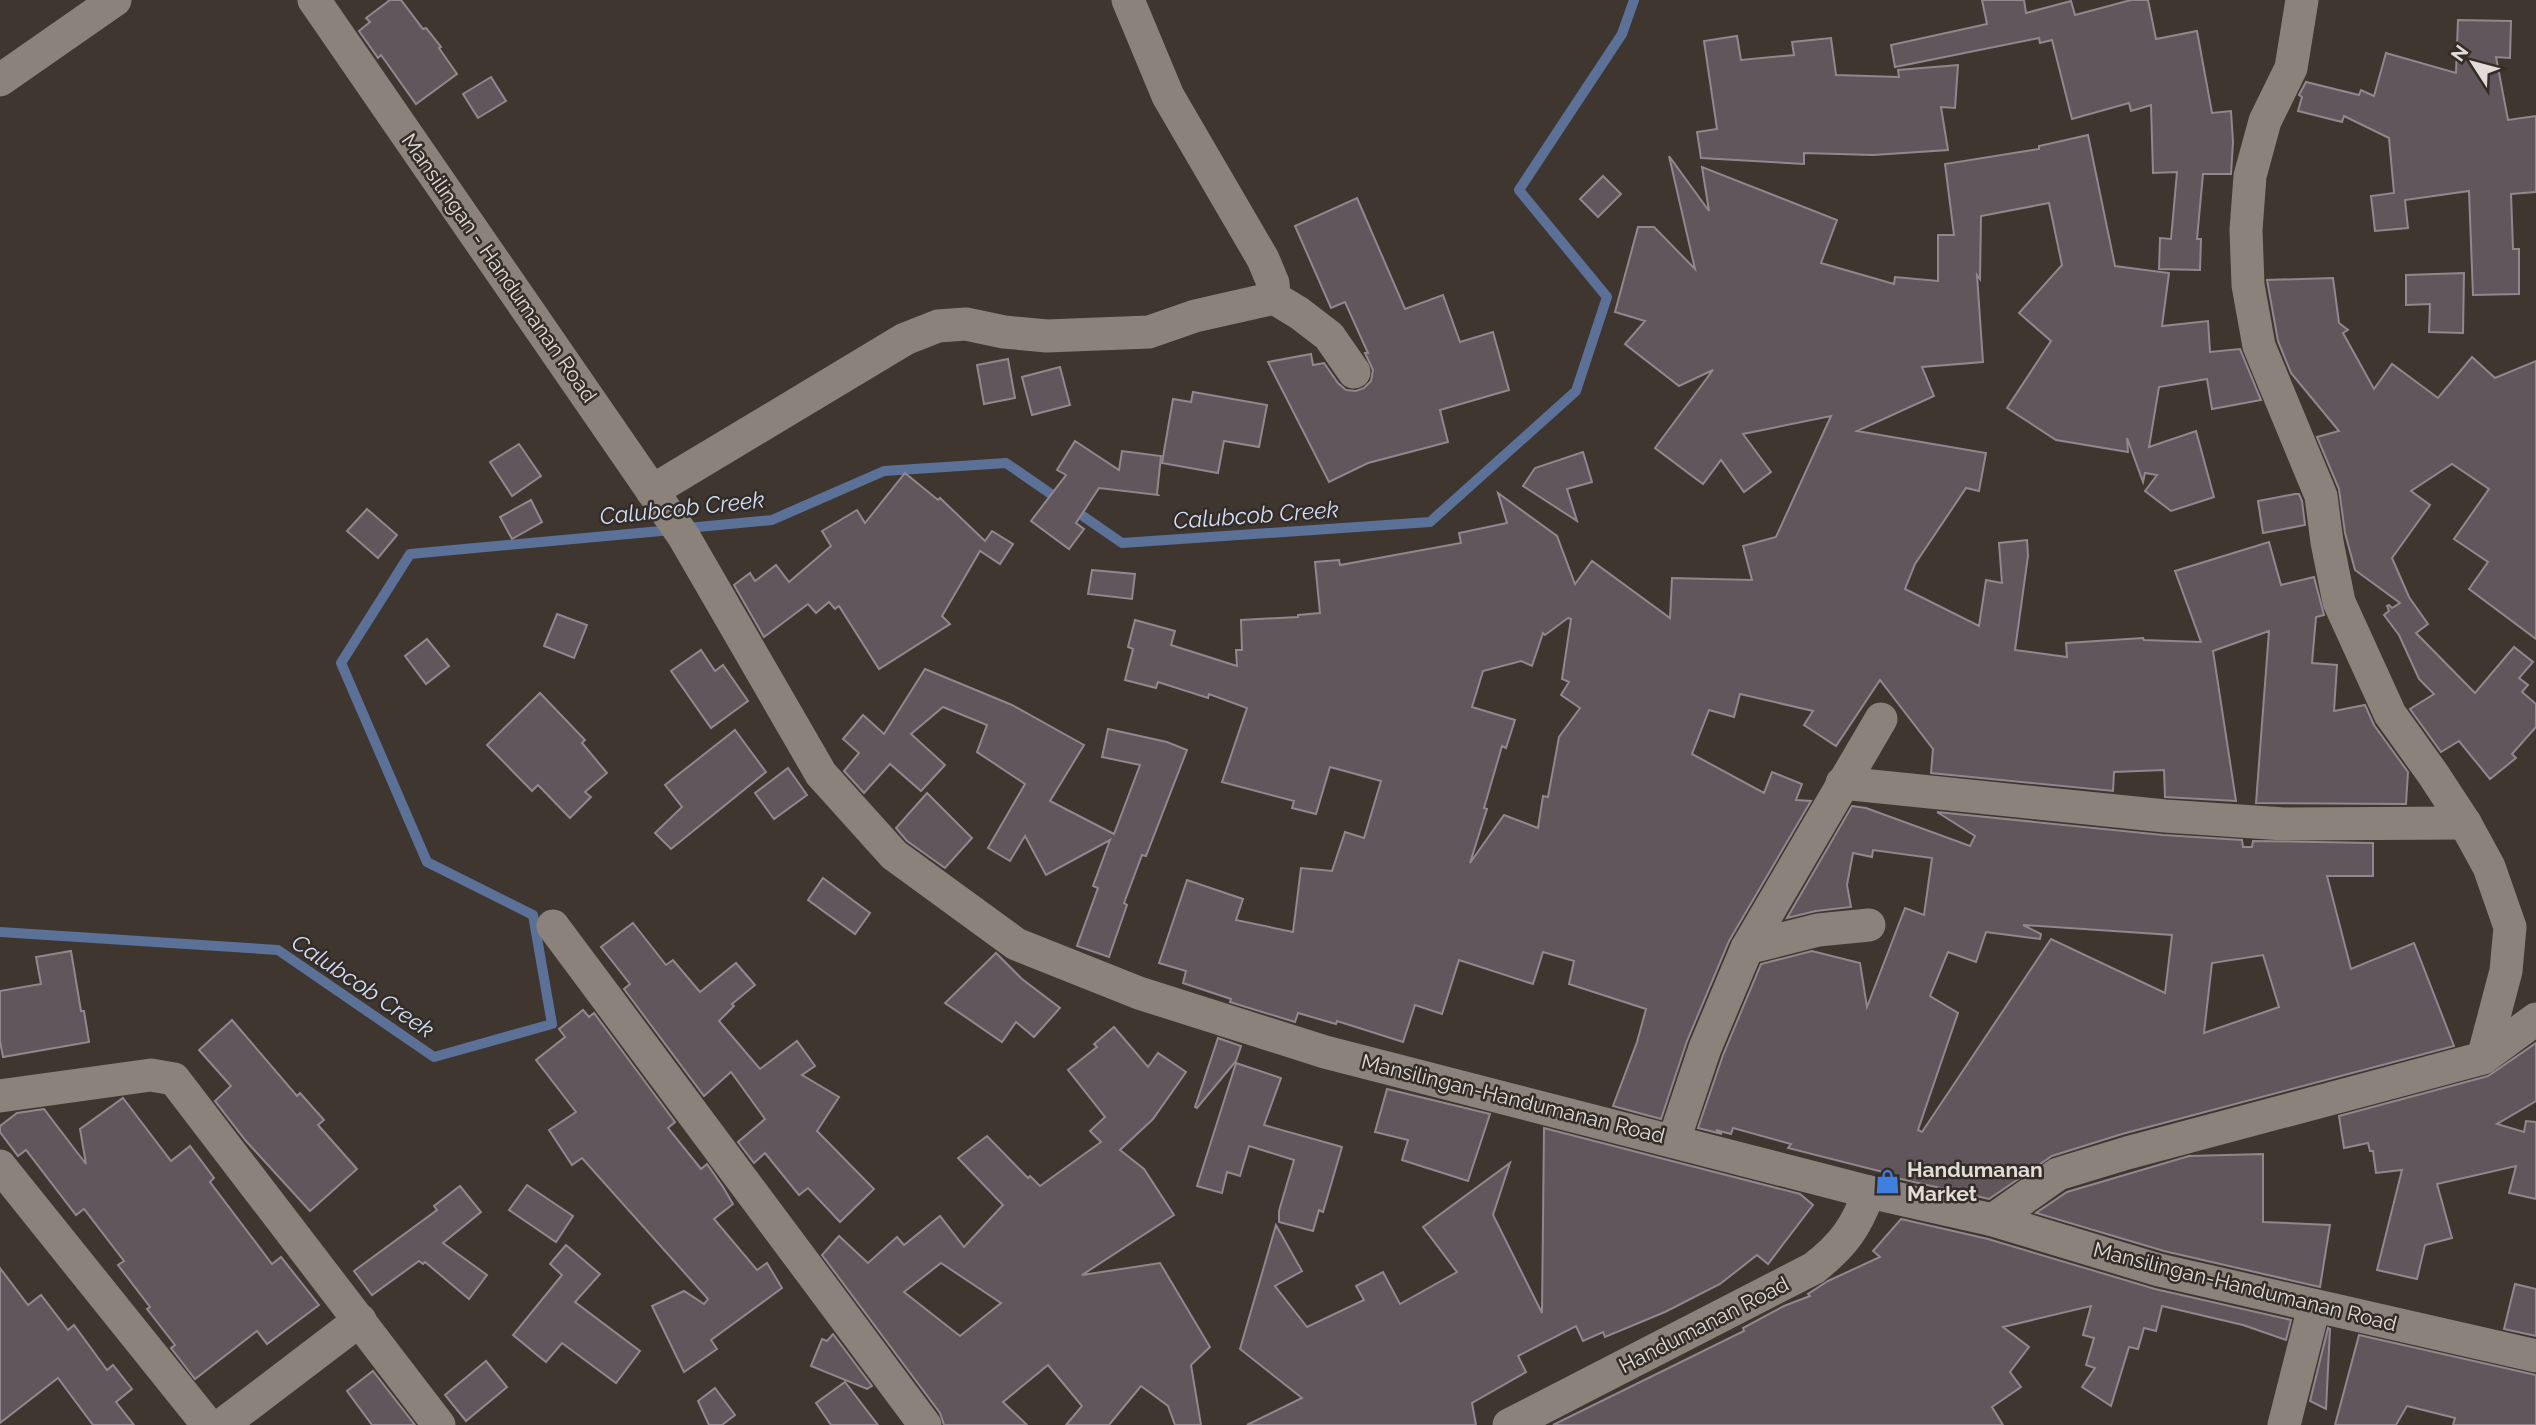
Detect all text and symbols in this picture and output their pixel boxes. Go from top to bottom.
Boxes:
north arrow [2438,28,2508,98]
text: N [2446,41,2472,65]
street label: Mansilingan - Handumanan Road [397,128,602,407]
water label: Calubcob Creek [598,485,766,530]
water label: Calubcob Creek [1172,495,1340,534]
water label: Calubcob Creek [287,928,440,1043]
street label: Mansilingan-Handumanan Road [1359,1049,1667,1148]
place label: Handumanan Market [1907,1157,2043,1206]
shop icon: Handumanan Market [1873,1168,1901,1196]
street label: Mansilingan-Handumanan Road [2091,1237,2399,1336]
street label: Handumanan Road [1615,1271,1793,1378]

